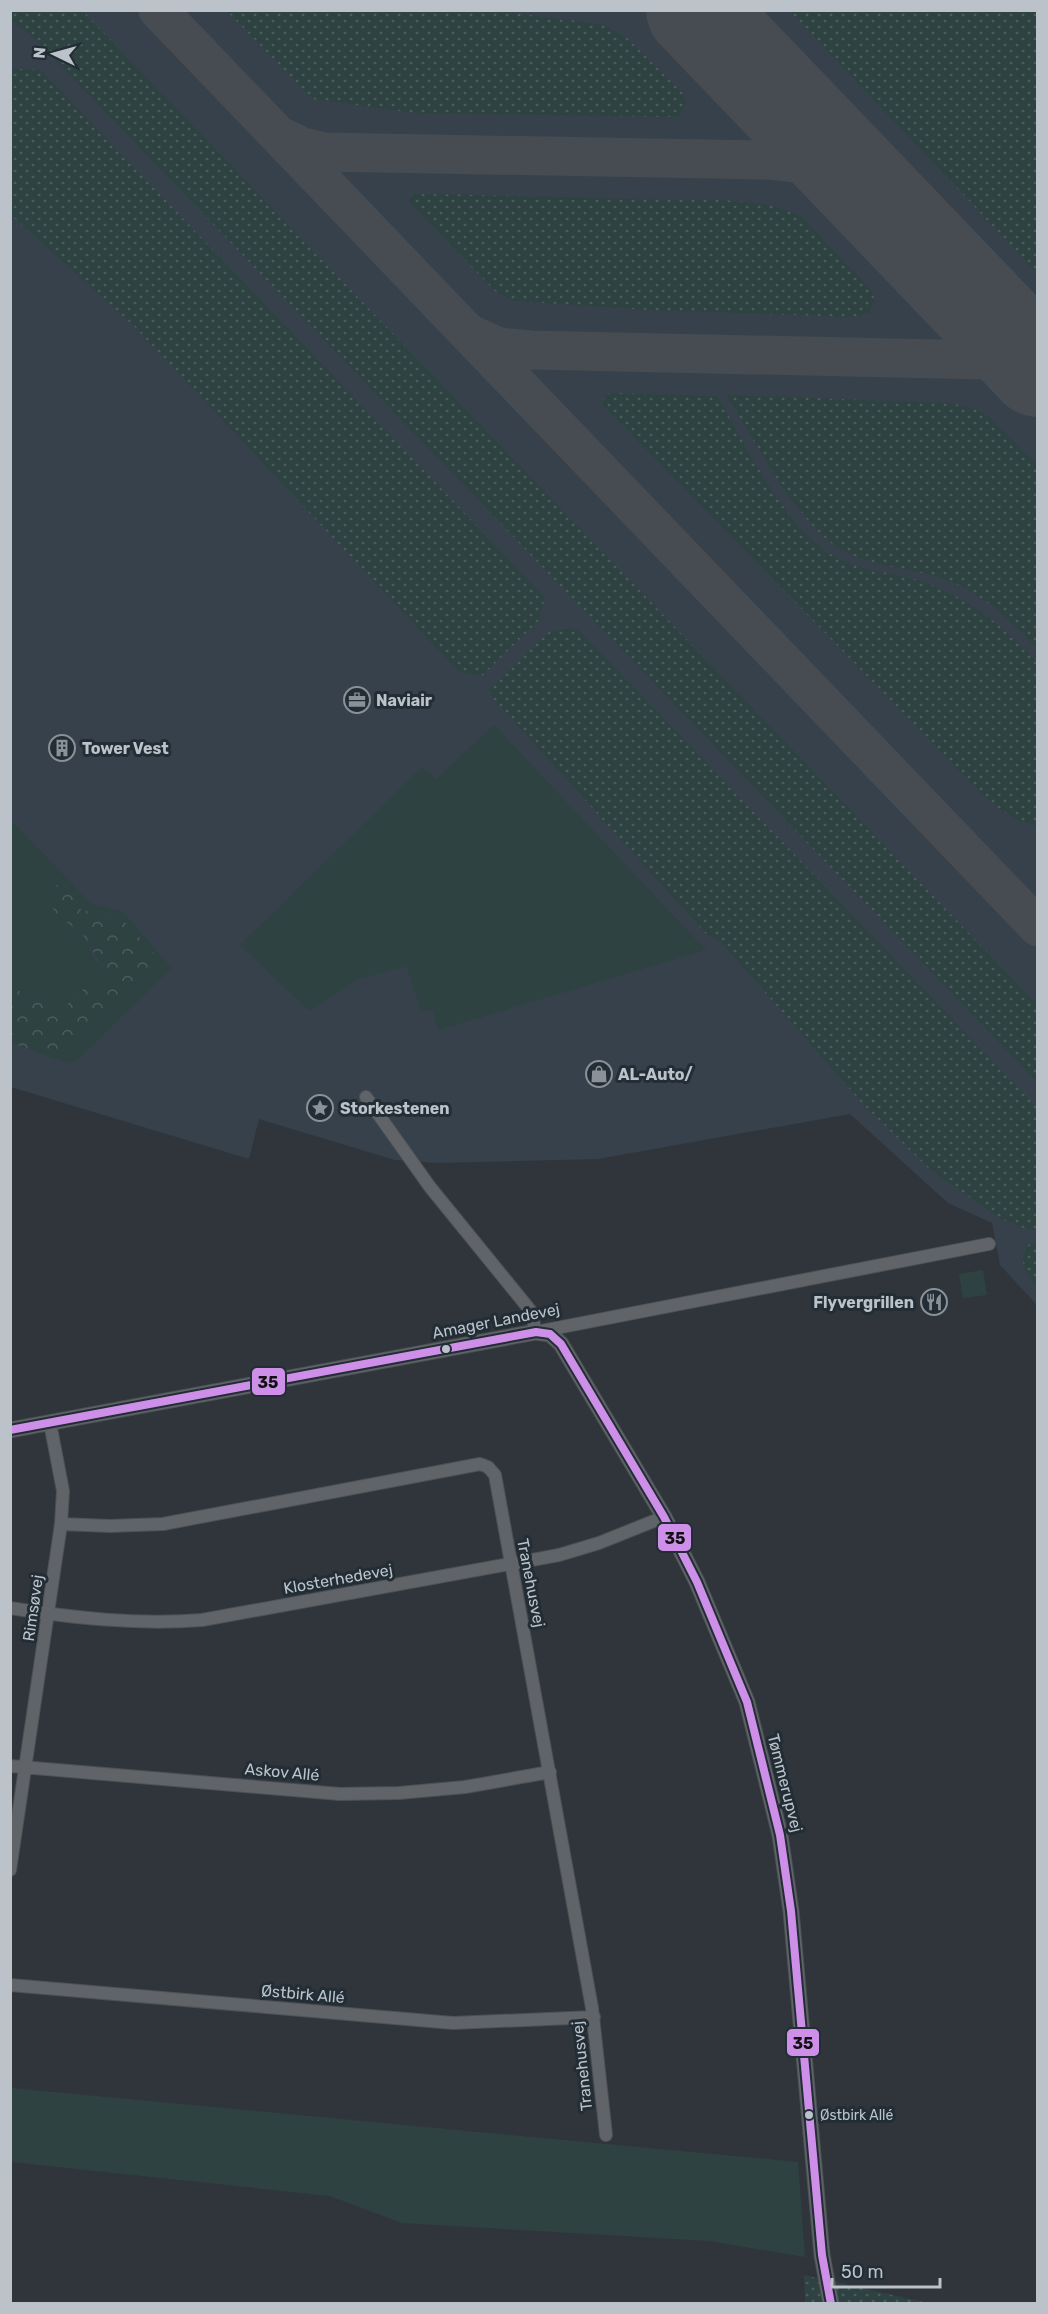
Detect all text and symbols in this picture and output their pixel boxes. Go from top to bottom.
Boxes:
north arrow [24,24,84,84]
text: N [30,46,50,59]
office icon: Naviair [342,685,372,715]
place label: Naviair [376,691,433,710]
building icon: Tower Vest [47,733,77,763]
place label: Tower Vest [82,739,169,758]
shop icon: AL-Auto/ [584,1059,614,1089]
place label: AL-Auto/ [618,1065,693,1084]
place icon: Storkestenen [305,1093,335,1123]
place label: Storkestenen [340,1099,449,1118]
restaurant icon: Flyvergrillen [919,1287,949,1317]
place label: Flyvergrillen [813,1293,914,1312]
street label: Amager Landevej [431,1299,561,1343]
unlabelled marker [440,1343,452,1355]
line badge: 35 [251,1367,286,1396]
text: 35 [258,1373,278,1392]
line badge: 35 [657,1523,692,1552]
text: 35 [665,1529,685,1548]
street label: Tranehusvej [513,1537,549,1629]
street label: Klosterhedevej [282,1560,394,1598]
street label: Rimsøvej [19,1573,47,1643]
street label: Tømmerupvej [764,1732,806,1834]
street label: Askov Allé [244,1759,320,1785]
street label: Østbirk Allé [260,1981,346,2007]
street label: Tranehusvej [568,2020,596,2112]
line badge: 35 [786,2028,820,2057]
text: 35 [793,2034,813,2053]
place label: Østbirk Allé [820,2107,893,2124]
marker: Østbirk Allé [803,2109,815,2121]
scale bar [832,2251,940,2289]
text: 50 m [841,2261,884,2283]

